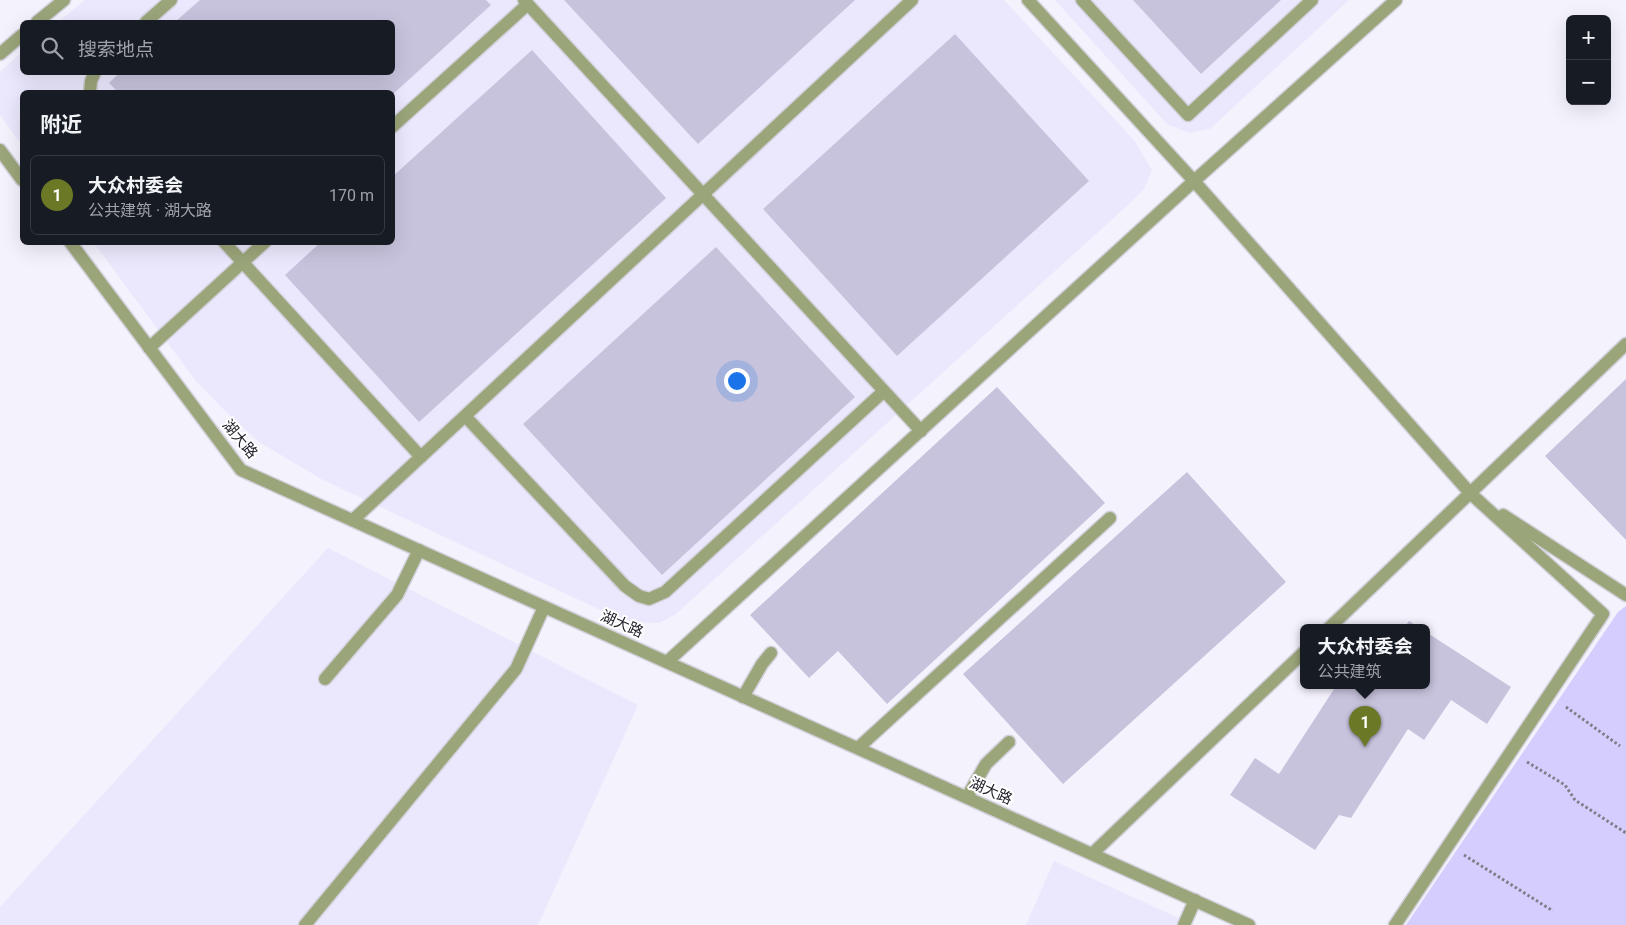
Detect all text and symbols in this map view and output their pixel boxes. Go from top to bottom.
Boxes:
map controls [1566,15,1611,105]
button: + [1566,15,1611,60]
search box [20,20,395,75]
icon: search [38,34,66,62]
text: 搜索地点 [78,38,154,61]
button: − [1566,60,1611,105]
text: 附近 [40,113,82,137]
text: 大众村委会 [88,174,183,197]
text: 1 [52,186,62,205]
text: 170 m [329,186,374,205]
text: 公共建筑 · 湖大路 [88,201,212,220]
your location [724,368,750,394]
street label: 湖大路 [219,416,261,462]
street label: 湖大路 [598,607,646,641]
popup [1300,624,1430,689]
text: 大众村委会 [1317,635,1413,658]
text: 公共建筑 [1317,662,1382,681]
pin: 1 [1349,706,1381,747]
street label: 湖大路 [967,774,1015,808]

